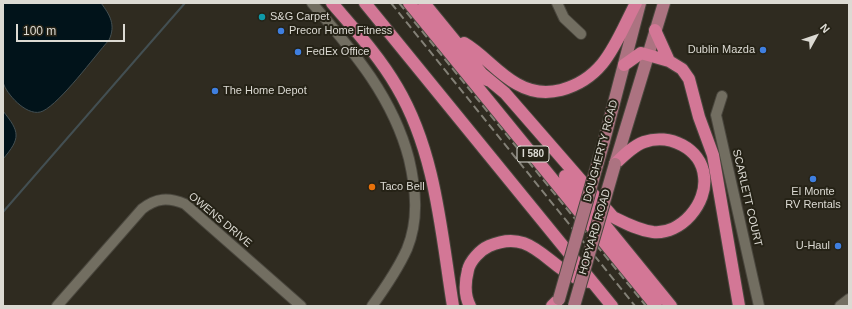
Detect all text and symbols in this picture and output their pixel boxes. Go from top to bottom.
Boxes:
place label: S&G Carpet [270,10,329,24]
marker: S&G Carpet [257,12,267,22]
scale bar [18,16,127,42]
north arrow [796,16,836,56]
text: N [818,21,832,35]
text: 100 m [23,24,56,38]
place label: Precor Home Fitness [289,24,392,38]
marker: Precor Home Fitness [276,26,286,36]
place label: Dublin Mazda [688,43,755,57]
place label: FedEx Office [306,45,369,59]
marker: Dublin Mazda [758,45,768,55]
marker: FedEx Office [293,47,303,57]
place label: The Home Depot [223,84,307,98]
marker: The Home Depot [210,86,220,96]
street label: DOUGHERTY ROAD [581,99,621,203]
road number: I 580 [517,146,549,162]
street label: SCARLETT COURT [729,148,765,248]
marker: El Monte RV Rentals [808,174,818,184]
place label: Taco Bell [380,180,425,194]
marker: Taco Bell [367,182,377,192]
place label: El Monte RV Rentals [785,185,841,211]
street label: HOPYARD ROAD [576,188,614,276]
street label: OWENS DRIVE [186,190,254,250]
place label: U-Haul [796,239,830,253]
marker: U-Haul [833,241,843,251]

